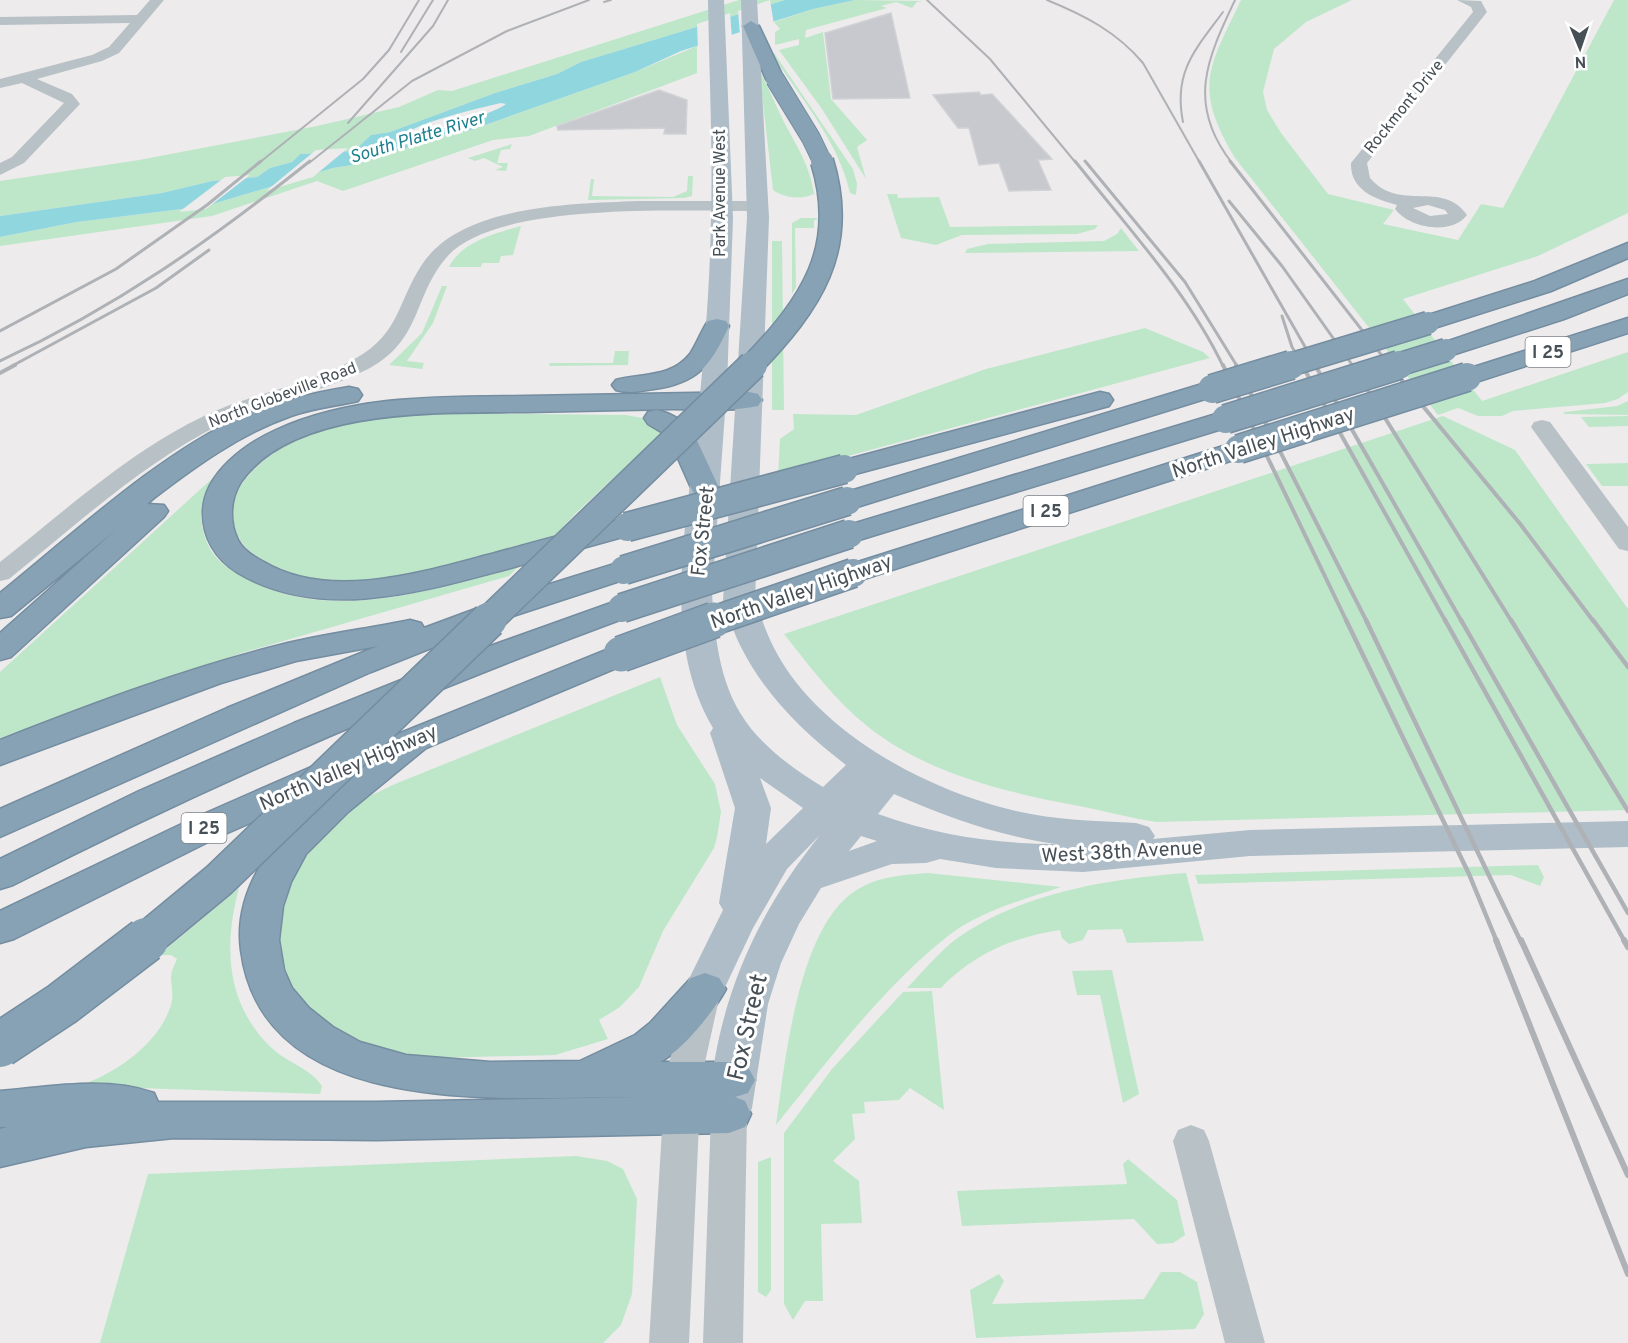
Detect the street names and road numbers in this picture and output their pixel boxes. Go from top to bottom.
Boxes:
street label: Rockmont Drive [1361,56,1449,158]
street label: Park Avenue West [711,129,731,257]
road number: I 25 [1526,337,1570,367]
street label: North Globeville Road [206,358,360,433]
street label: North Valley Highway [1169,402,1358,486]
street label: Fox Street [686,485,722,578]
road number: I 25 [1024,496,1068,526]
street label: North Valley Highway [707,550,896,636]
street label: North Valley Highway [256,720,442,818]
road number: I 25 [182,813,226,843]
street label: West 38th Avenue [1041,836,1203,870]
street label: Fox Street [722,971,776,1084]

